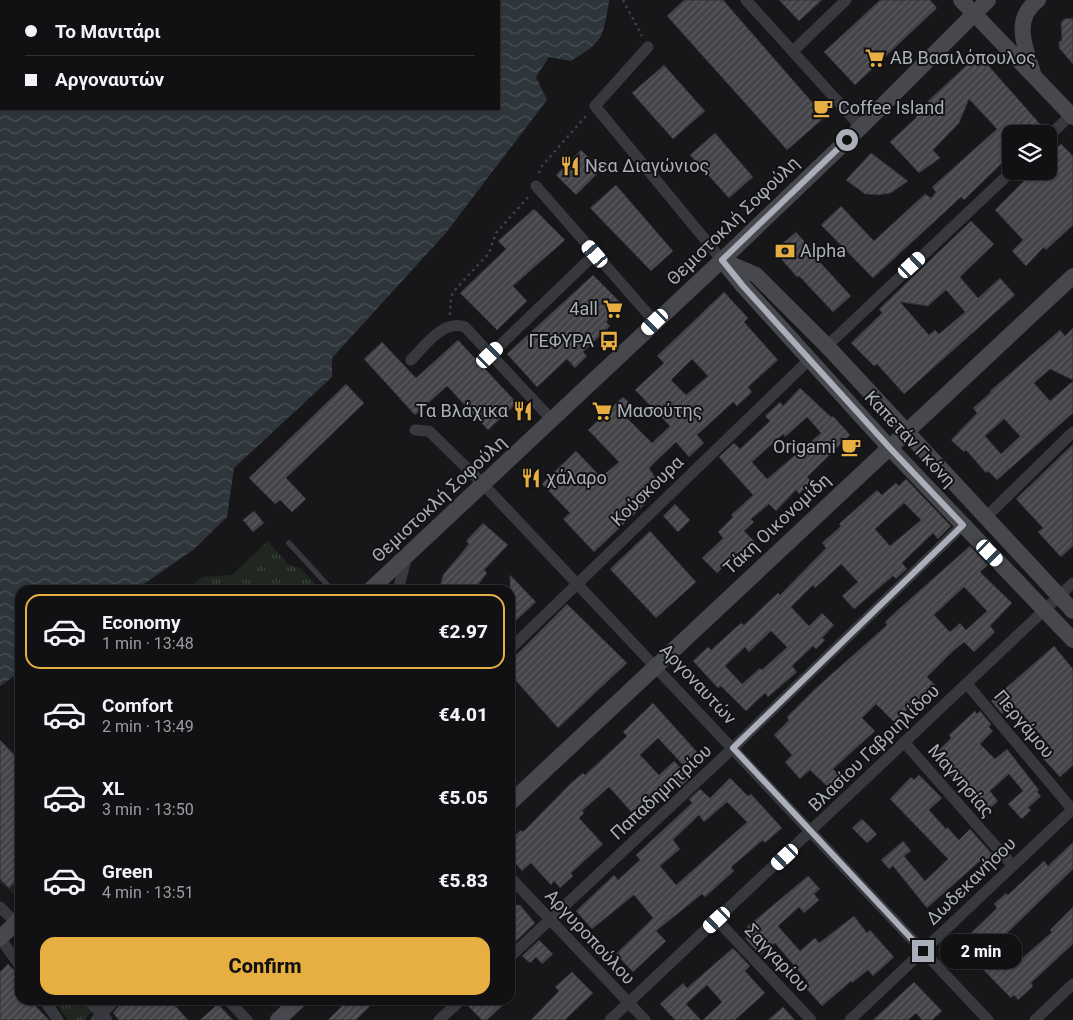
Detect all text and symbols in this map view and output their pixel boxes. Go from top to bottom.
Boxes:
text: Το Μανιτάρι [55,20,161,43]
supermarket icon: ΑΒ Βασιλόπουλος [864,47,886,69]
place label: ΑΒ Βασιλόπουλος [890,47,1036,68]
text: Αργοναυτών [55,68,164,91]
cafe icon: Coffee Island [812,97,834,119]
place label: Coffee Island [838,97,944,118]
map controls [1002,125,1057,180]
button: layers [1002,125,1057,180]
route start [836,129,858,151]
street label: Θεμιστοκλή Σοφούλη [662,152,803,289]
restaurant icon: Νεα Διαγώνιος [559,155,581,177]
place label: Νεα Διαγώνιος [585,155,709,176]
car [579,238,610,270]
bank icon: Alpha [774,240,796,262]
place label: Alpha [800,240,846,261]
car [895,249,928,281]
place label: 4all [569,298,598,319]
supermarket icon: 4all [602,298,624,320]
car [638,306,671,338]
place label: ΓΕΦΥΡΑ [529,330,594,351]
bus stop icon: ΓΕΦΥΡΑ [598,330,620,352]
car [473,339,506,371]
street label: Καπετάν Γκόνη [861,386,960,491]
place label: Τα Βλάχικα [416,400,509,421]
restaurant icon: Τα Βλάχικα [512,400,534,422]
supermarket icon: Μασούτης [591,400,613,422]
place label: Μασούτης [617,400,702,421]
street label: Θεμιστοκλή Σοφούλη [367,431,510,566]
place label: Origami [773,436,836,457]
cafe icon: Origami [840,436,862,458]
street label: Κούσκουρα [606,451,688,530]
restaurant icon: χάλαρο [520,467,542,489]
place label: χάλαρο [546,467,607,488]
street label: Τάκη Οικονομίδη [719,469,834,579]
car [974,537,1005,569]
icon: car [42,609,87,654]
text: Economy [102,611,181,634]
text: €2.97 [439,620,488,643]
text: 1 min · 13:48 [102,634,194,653]
street label: Αργοναυτών [656,639,741,728]
street label: Βλασίου Γαβριηλίδου [804,680,943,815]
street label: Περγάμου [990,686,1059,762]
icon: car [42,692,87,737]
text: Comfort [102,694,173,717]
text: €4.01 [439,703,488,726]
text: 2 min · 13:49 [102,717,194,736]
street label: Παπαδημητρίου [606,740,715,844]
street label: Μαγνησίας [924,740,999,821]
icon: car [42,775,87,820]
text: XL [102,777,124,800]
text: €5.05 [439,786,488,809]
text: 3 min · 13:50 [102,800,194,819]
street label: Δωδεκανήσου [921,833,1020,929]
car [768,841,801,873]
icon: car [42,858,87,903]
text: Green [102,860,153,883]
text: €5.83 [439,869,488,892]
text: 4 min · 13:51 [102,883,194,902]
street label: Αργυροπούλου [541,885,640,988]
car [700,904,733,936]
street label: Σαγγαρίου [741,920,814,996]
callout: 2 min [940,934,1023,968]
button: Confirm [40,937,490,995]
route end [912,940,934,962]
text: 2 min [961,942,1001,961]

